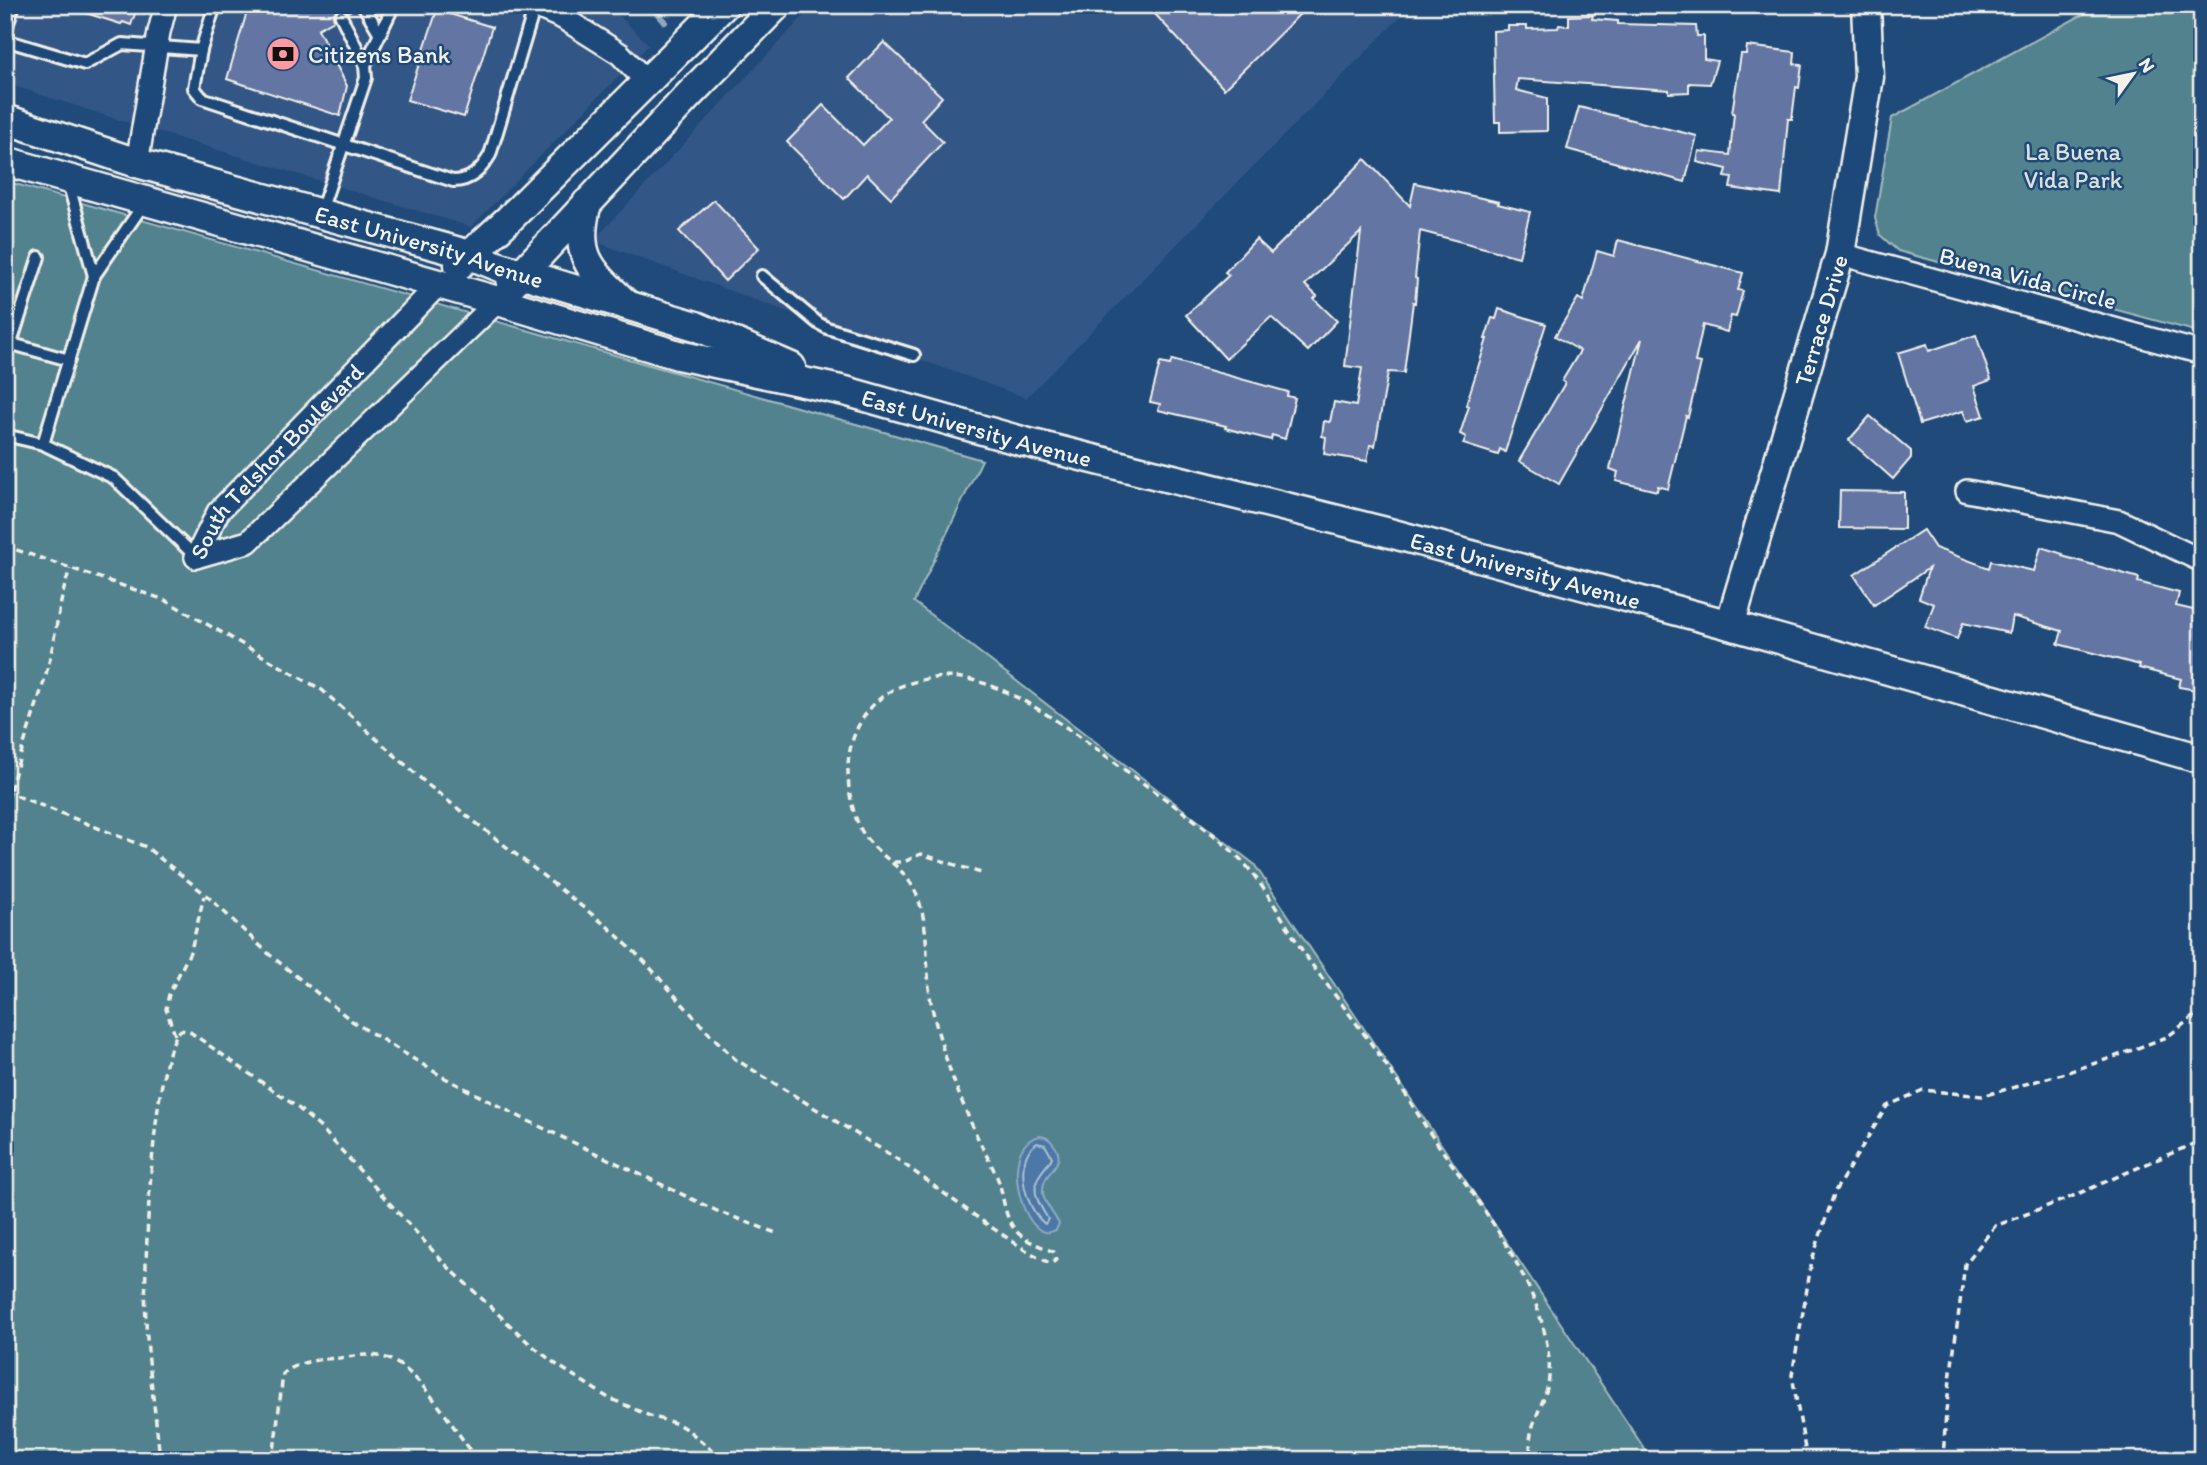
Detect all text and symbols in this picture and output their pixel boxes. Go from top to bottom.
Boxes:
bank icon: Citizens Bank [264,35,302,73]
north arrow [2098,38,2168,108]
place label: Citizens Bank [308,40,451,69]
text: N [2134,53,2160,77]
park label: La Buena Vida Park [2024,137,2123,194]
street label: East University Avenue [312,198,547,294]
street label: Buena Vida Circle [1936,240,2120,316]
street label: Terrace Drive [1787,251,1854,389]
street label: South Telshor Boulevard [183,357,369,564]
street label: East University Avenue [858,382,1095,473]
street label: East University Avenue [1407,525,1644,615]

